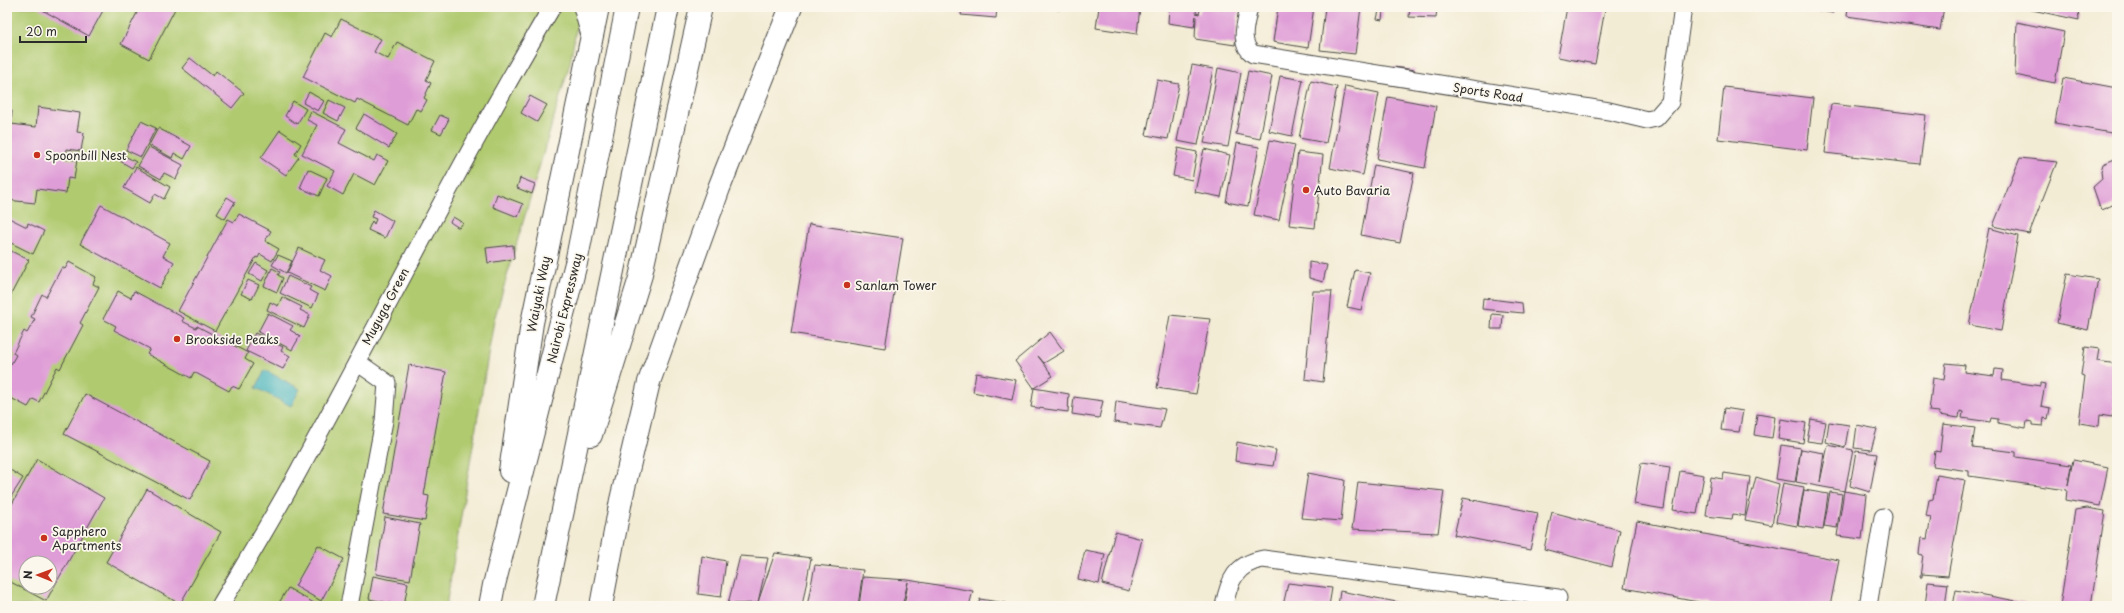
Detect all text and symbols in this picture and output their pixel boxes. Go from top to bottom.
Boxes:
scale bar [20,18,86,44]
text: 20 m [26,22,57,40]
street label: Sports Road [1452,78,1524,106]
place label: Spoonbill Nest [45,146,127,164]
marker: Spoonbill Nest [32,150,42,160]
place label: Auto Bavaria [1314,181,1390,199]
marker: Auto Bavaria [1301,185,1311,195]
street label: Nairobi Expressway [542,251,586,365]
street label: Waiyaki Way [522,254,554,334]
street label: Muguga Green [357,264,413,348]
place label: Sanlam Tower [855,276,937,294]
marker: Sanlam Tower [842,280,852,290]
place label: Brookside Peaks [185,330,279,348]
marker: Brookside Peaks [172,334,182,344]
place label: Sapphero Apartments [52,522,122,554]
marker: Sapphero Apartments [39,533,49,543]
north arrow [18,555,58,595]
text: N [19,570,36,579]

